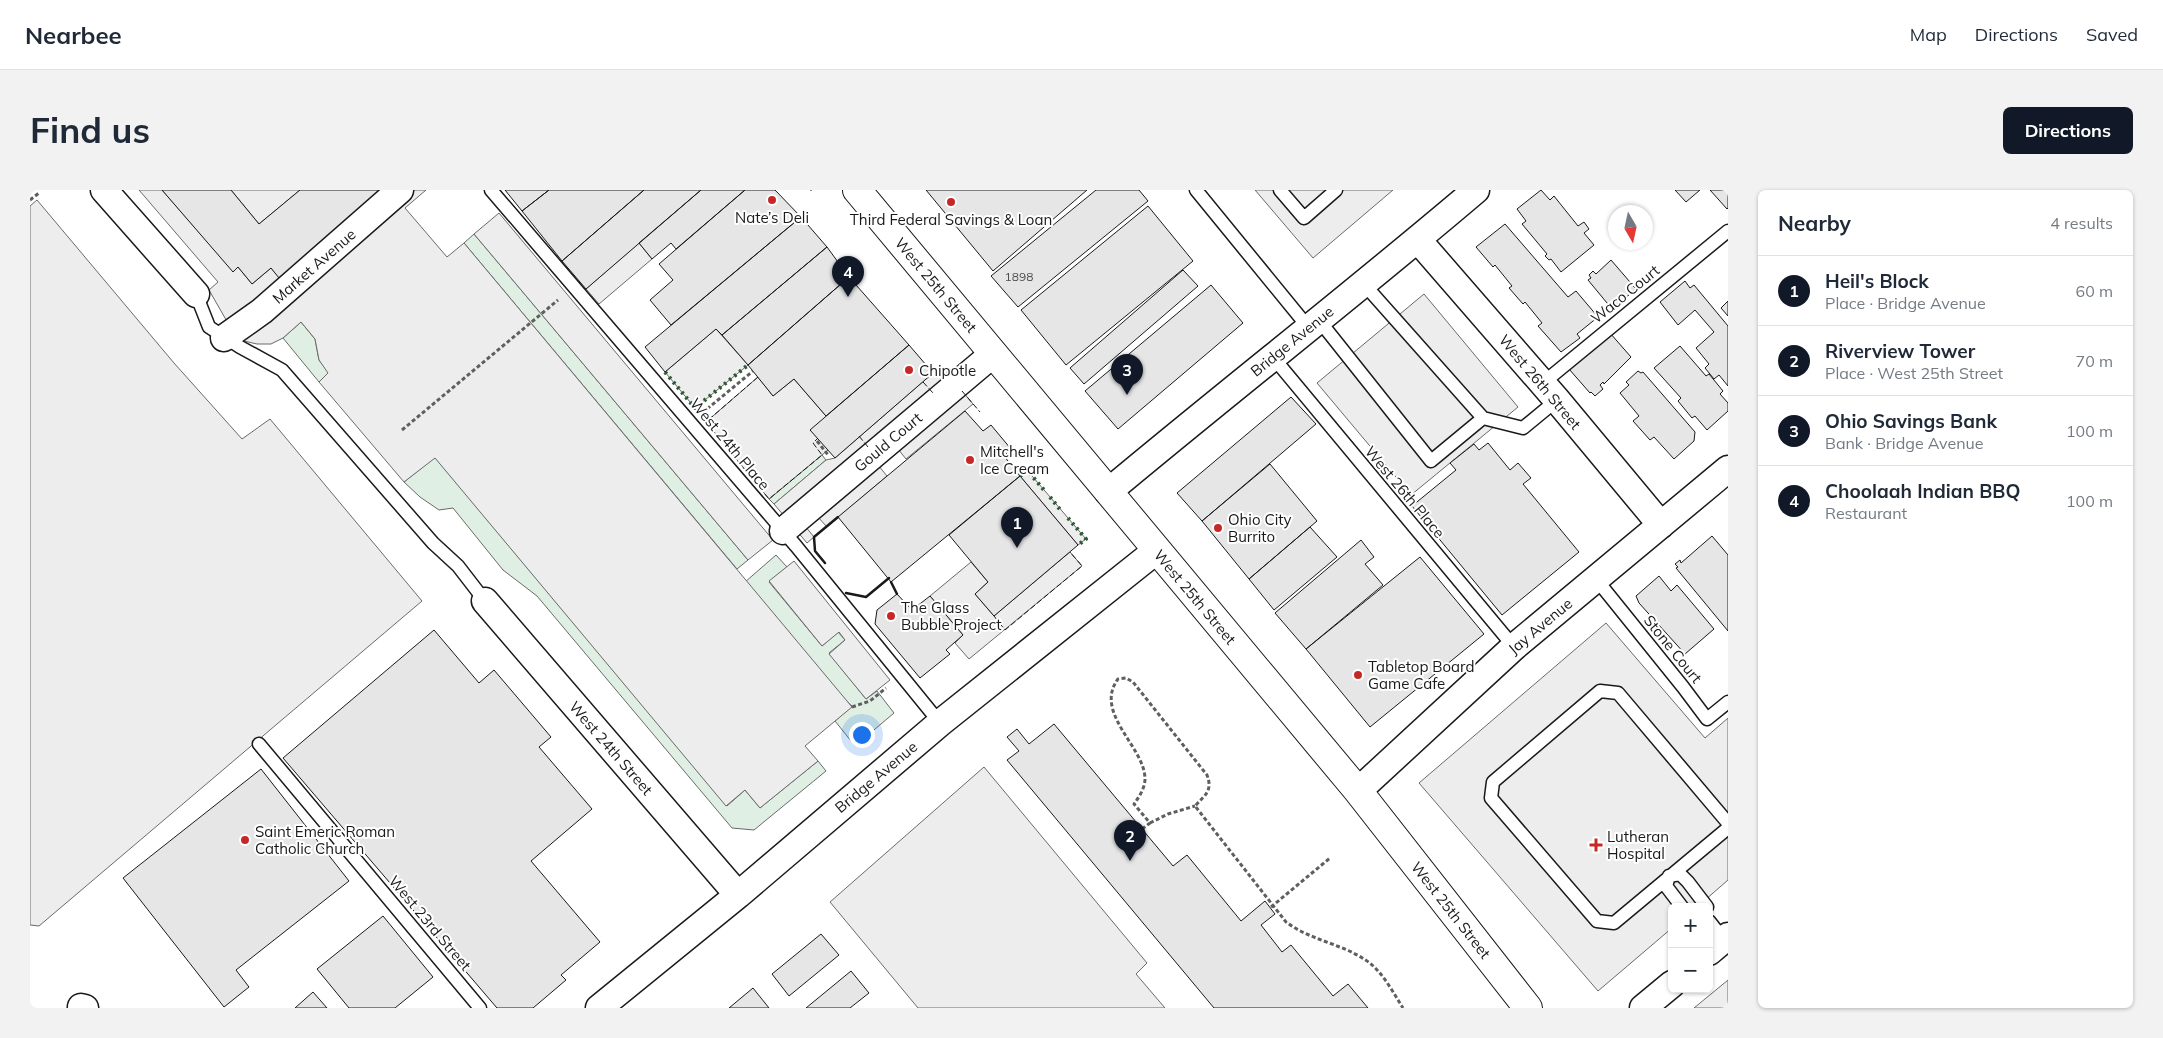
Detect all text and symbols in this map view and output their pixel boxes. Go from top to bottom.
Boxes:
text: Nearbee [25,20,122,50]
text: Map [1910,23,1947,46]
text: Directions [1975,23,2058,46]
text: Saved [2086,23,2138,46]
button: Directions [2003,107,2133,154]
text: Find us [30,108,150,152]
marker: Nate’s Deli [766,194,778,206]
marker: Third Federal Savings & Loan [945,196,957,208]
north arrow [1608,205,1653,250]
place label: Nate’s Deli [735,208,809,227]
place label: Third Federal Savings & Loan [850,210,1052,229]
text: Nearby [1778,210,1851,236]
text: 4 results [2050,213,2113,233]
street label: Market Avenue [268,225,360,307]
street label: West 25th Street [891,234,981,336]
pin: 4 [832,256,864,297]
street label: Waco Court [1587,261,1663,327]
house number: 1898 [1005,269,1033,284]
text: Heil's Block [1825,269,1929,293]
text: 1 [1789,281,1799,301]
text: 60 m [2076,281,2113,301]
text: Place · Bridge Avenue [1825,293,1986,313]
street label: Bridge Avenue [1247,302,1337,380]
street label: West 26th Street [1495,331,1585,433]
text: Riverview Tower [1825,339,1975,363]
text: 2 [1789,351,1799,371]
text: 70 m [2076,351,2113,371]
pin: 3 [1111,354,1143,395]
place label: Chipotle [919,361,976,380]
text: Place · West 25th Street [1825,363,2003,383]
marker: Chipotle [903,364,915,376]
street label: West 24th Place [686,394,774,494]
street label: Gould Court [850,408,926,476]
text: Ohio Savings Bank [1825,409,1997,433]
text: 3 [1789,421,1799,441]
text: 100 m [2066,421,2113,441]
text: Bank · Bridge Avenue [1825,433,1984,453]
place label: Mitchell's Ice Cream [980,442,1049,478]
street label: West 26th Place [1361,442,1449,542]
marker: Mitchell's Ice Cream [964,454,976,466]
text: Choolaah Indian BBQ [1825,479,2020,503]
text: 4 [1789,491,1799,511]
text: 100 m [2066,491,2113,511]
text: Restaurant [1825,503,1907,523]
pin: 1 [1001,507,1033,548]
place label: Ohio City Burrito [1228,510,1292,546]
marker: Ohio City Burrito [1212,522,1224,534]
street label: West 25th Street [1150,546,1240,648]
street label: Jay Avenue [1504,594,1576,658]
place label: The Glass Bubble Project [901,598,1001,634]
marker: The Glass Bubble Project [885,610,897,622]
street label: Stone Court [1640,611,1706,687]
place label: Tabletop Board Game Cafe [1368,657,1474,693]
marker: Tabletop Board Game Cafe [1352,669,1364,681]
street label: West 24th Street [565,697,657,799]
your location [849,722,875,748]
street label: Bridge Avenue [831,737,921,817]
pin: 2 [1114,820,1146,861]
place label: Saint Emeric Roman Catholic Church [255,822,395,858]
place label: Lutheran Hospital [1607,827,1669,863]
marker: Saint Emeric Roman Catholic Church [239,834,251,846]
marker: Lutheran Hospital [1589,838,1603,852]
street label: West 25th Street [1407,858,1495,962]
street label: West 23rd Street [385,872,475,974]
map controls [1668,903,1713,993]
button: + [1668,903,1713,948]
button: − [1668,948,1713,993]

